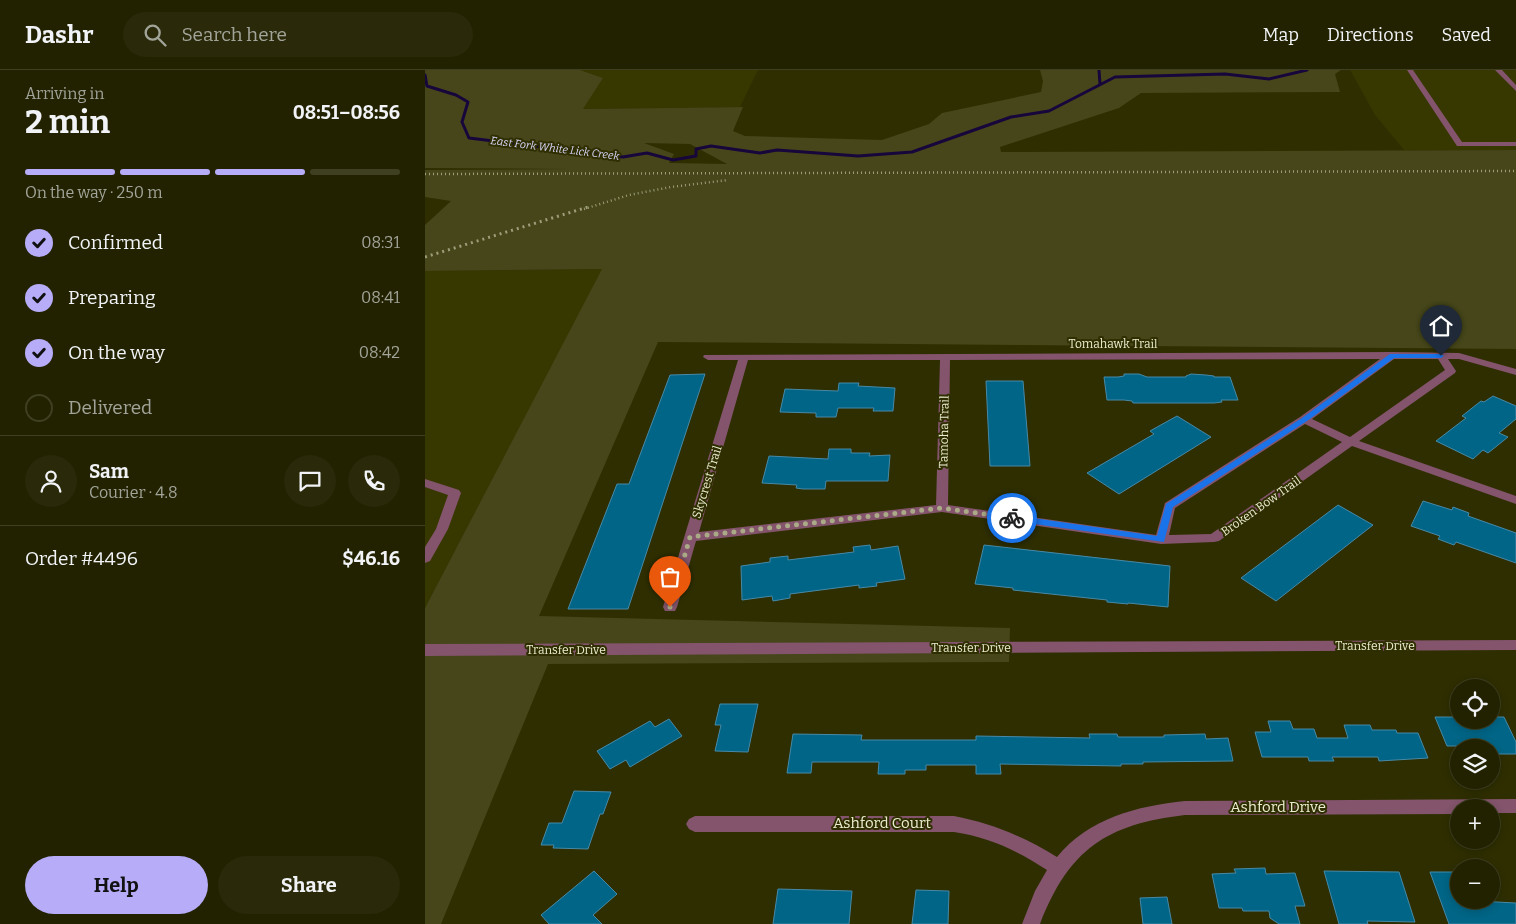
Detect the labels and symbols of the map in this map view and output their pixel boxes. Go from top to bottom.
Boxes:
water label: East Fork White Lick Creek [490,134,621,163]
pin [1420,305,1462,356]
street label: Tomahawk Trail [1068,337,1158,351]
street label: Tamoha Trail [936,395,952,469]
street label: Skycrest Trail [689,443,725,520]
street label: Broken Bow Trail [1219,473,1304,539]
courier [987,493,1037,543]
pin [649,556,691,607]
street label: Transfer Drive [1335,639,1415,653]
street label: Transfer Drive [931,641,1011,655]
street label: Transfer Drive [526,643,606,657]
street label: Ashford Drive [1230,798,1326,816]
street label: Ashford Court [833,814,932,832]

